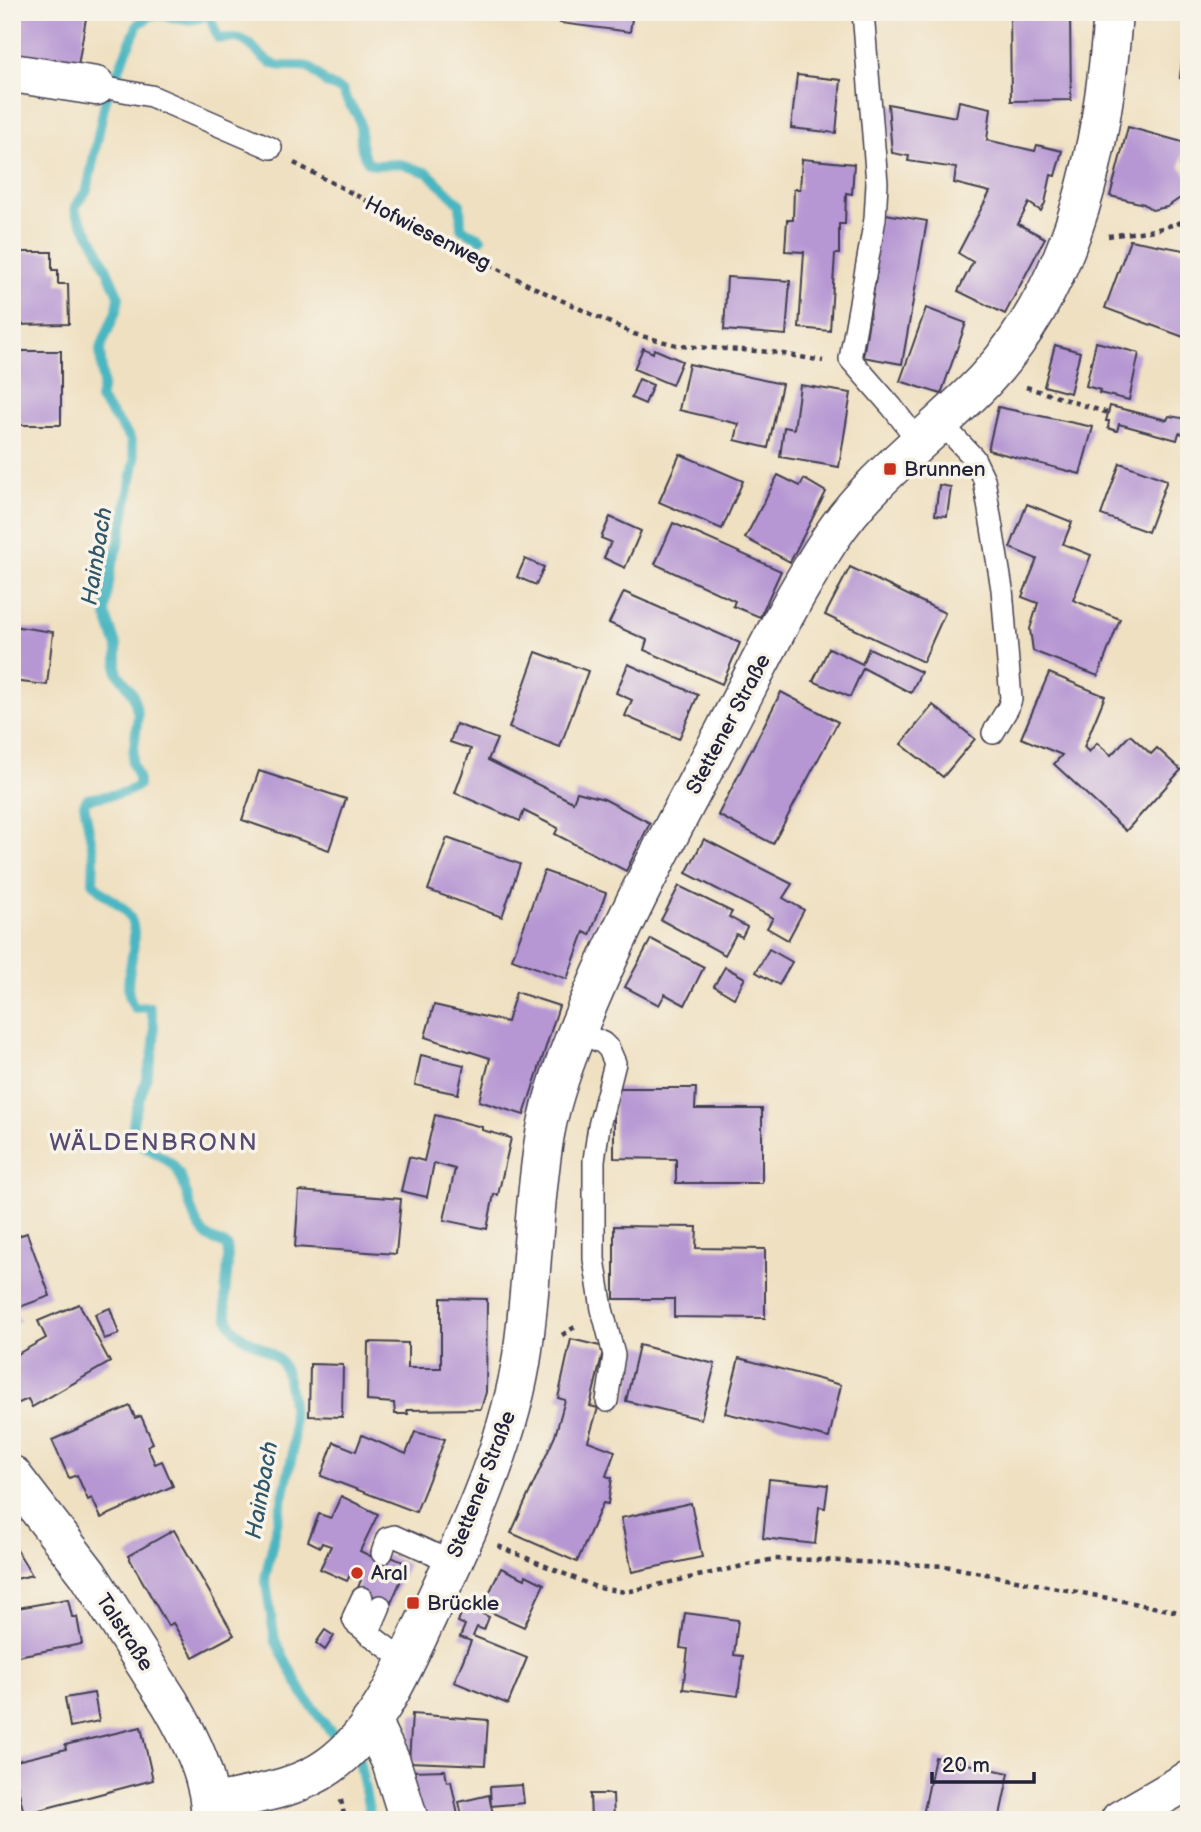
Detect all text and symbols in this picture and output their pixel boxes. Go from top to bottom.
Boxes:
street label: Hofwiesenweg [361,191,495,276]
place label: Brunnen [904,457,986,482]
marker: Brunnen [882,461,898,477]
water label: Hainbach [75,505,119,607]
street label: Stettener Straße [681,650,776,799]
district label: WÄLDENBRONN [49,1128,259,1157]
street label: Stettener Straße [442,1407,521,1561]
water label: Hainbach [240,1439,284,1541]
place label: Aral [371,1561,408,1586]
marker: Aral [349,1565,365,1581]
street label: Talstraße [90,1589,159,1676]
place label: Brückle [427,1591,499,1616]
marker: Brückle [405,1595,421,1611]
scale bar [932,1741,1033,1785]
text: 20 m [942,1753,990,1778]

